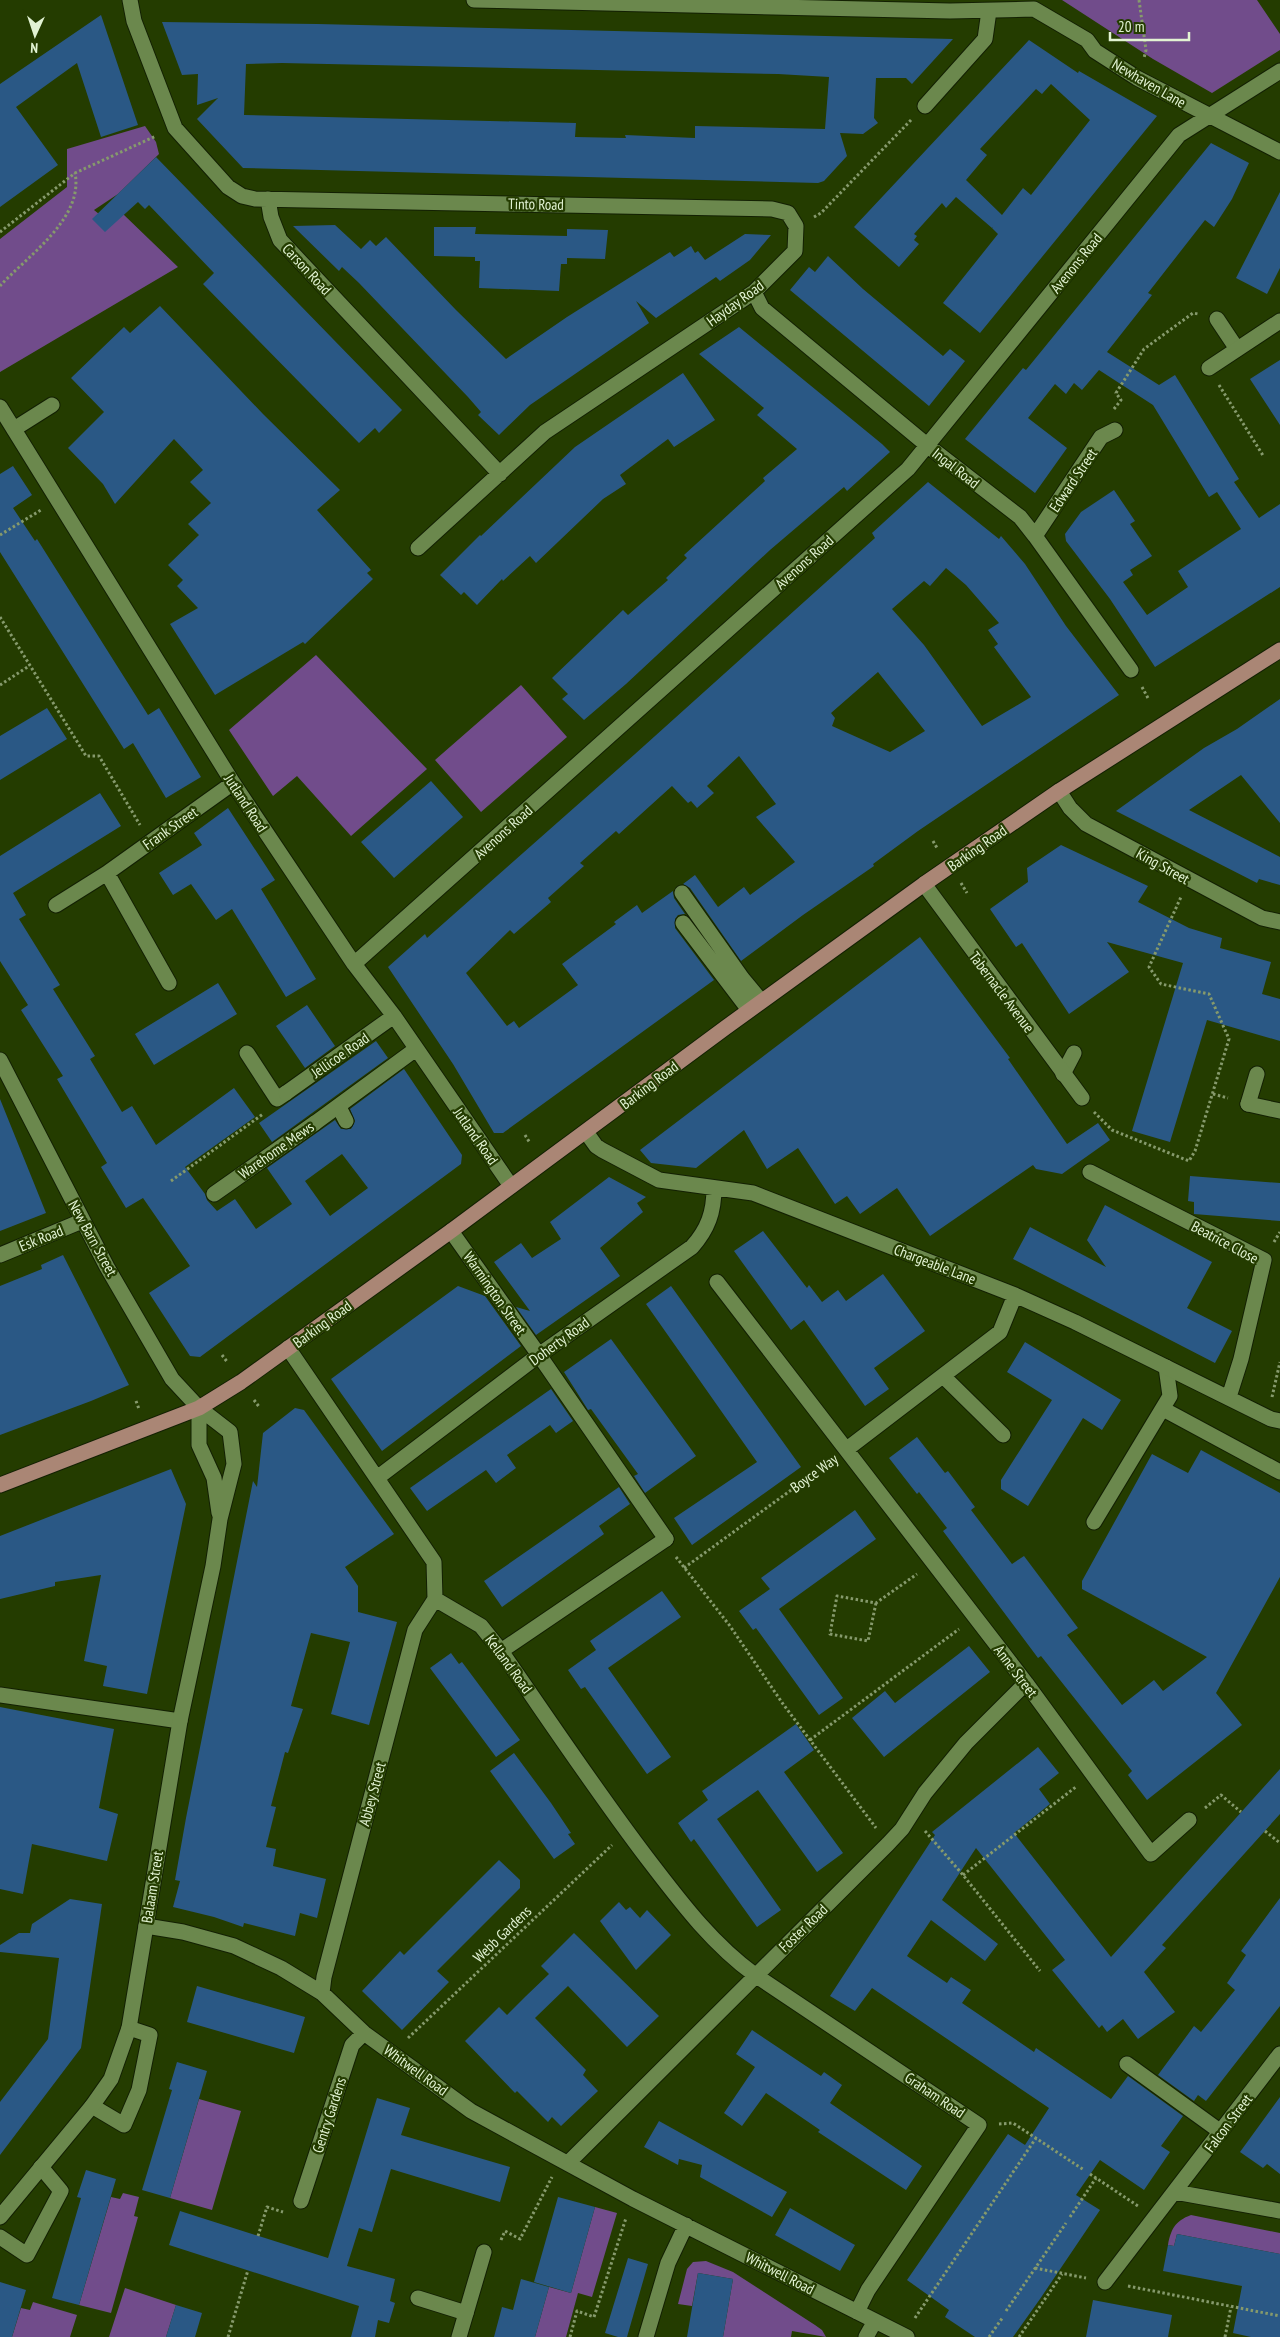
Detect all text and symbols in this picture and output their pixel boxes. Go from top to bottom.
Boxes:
north arrow [10,10,60,60]
scale bar [1110,10,1189,42]
text: 20 m [1118,17,1144,36]
text: N [30,39,39,57]
street label: Newhaven Lane [1109,54,1189,112]
street label: Tinto Road [508,194,564,214]
street label: Avenons Road [1046,229,1106,297]
street label: Carson Road [278,239,336,299]
street label: Hayday Road [703,276,767,330]
street label: Ingal Road [929,444,983,492]
street label: Edward Street [1045,445,1101,515]
street label: Avenons Road [771,531,837,593]
street label: Jutland Road [220,769,272,836]
street label: Avenons Road [470,801,536,863]
street label: Frank Street [139,802,201,854]
street label: Barking Road [944,821,1010,875]
street label: King Street [1133,844,1193,888]
street label: Tabernacle Avenue [965,948,1039,1036]
street label: Jellicoe Road [306,1028,373,1082]
street label: Barking Road [616,1057,682,1113]
street label: Jutland Road [449,1103,503,1168]
street label: Warehome Mews [235,1117,317,1183]
street label: New Barn Street [64,1197,122,1279]
street label: Beatrice Close [1188,1216,1262,1268]
street label: Esk Road [16,1221,66,1255]
street label: Chargeable Lane [891,1240,979,1288]
street label: Warmington Street [459,1248,531,1338]
street label: Barking Road [289,1296,355,1352]
street label: Doherty Road [525,1313,593,1369]
street label: Boyce Way [786,1449,842,1497]
street label: Kelland Road [481,1631,537,1697]
street label: Anne Street [990,1641,1042,1701]
street label: Abbey Street [354,1760,390,1828]
street label: Balaam Street [137,1850,167,1924]
street label: Foster Road [775,1900,831,1956]
street label: Webb Gardens [469,1902,535,1966]
street label: Whitwell Road [380,2040,452,2100]
street label: Graham Road [901,2068,969,2122]
street label: Gentry Gardens [308,2075,350,2155]
street label: Falcon Street [1200,2090,1256,2156]
street label: Whitwell Road [742,2248,818,2298]

